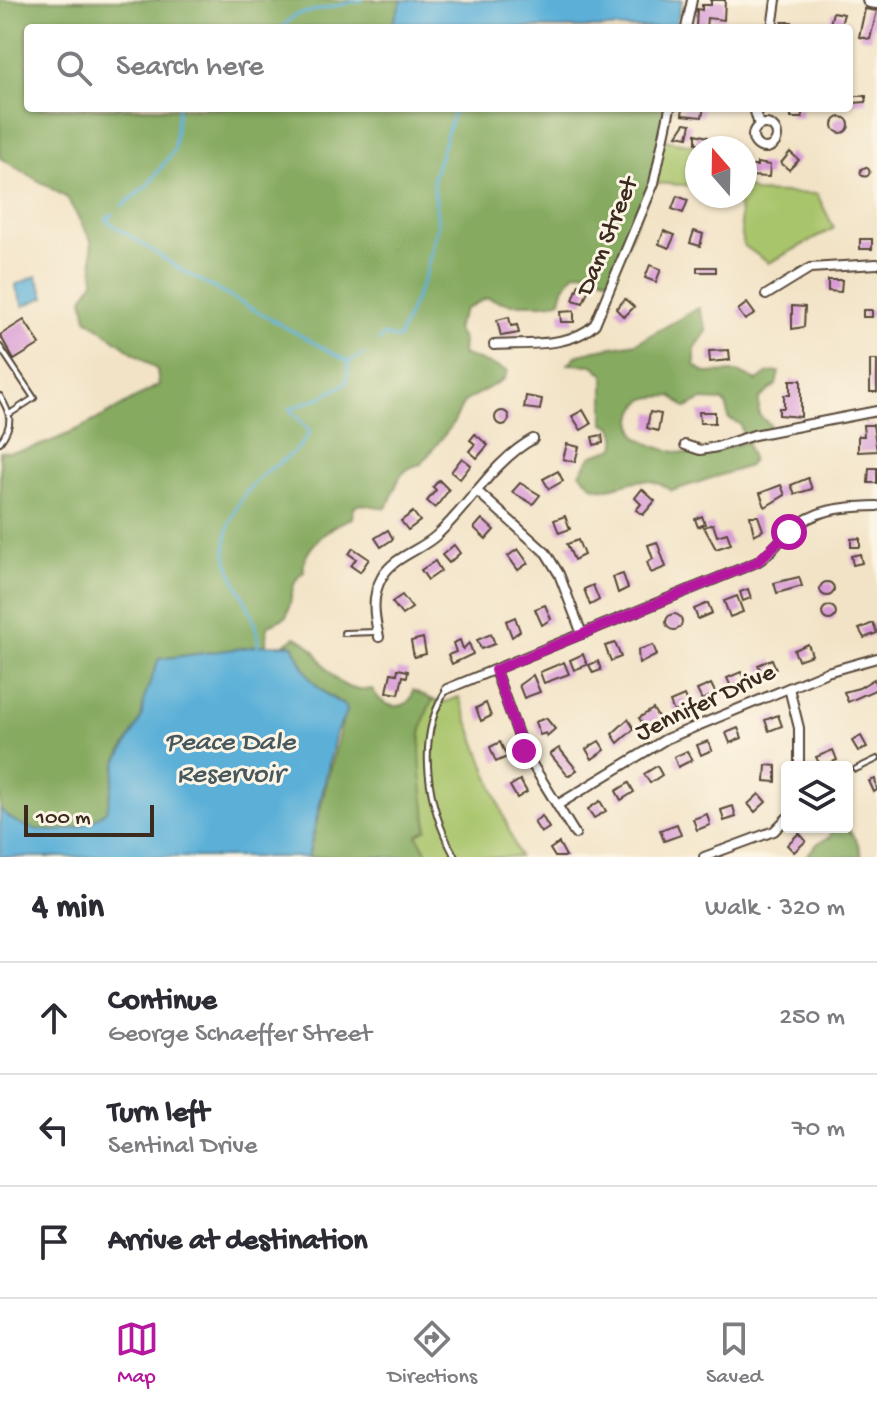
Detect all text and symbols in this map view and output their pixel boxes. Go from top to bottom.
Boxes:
search box [24,24,853,112]
icon: search [52,46,96,90]
text: Search here [116,51,264,86]
north arrow [685,136,757,208]
street label: Dam Street [570,171,648,303]
route start [771,514,807,550]
street label: Jennifer Drive [631,658,781,750]
water label: Peace Dale Reservoir [165,727,297,792]
route end [506,733,542,769]
map controls [781,761,853,833]
button: layers [781,761,853,833]
scale bar [24,801,154,837]
text: 100 m [36,806,91,832]
text: 4 min [32,889,104,929]
text: Walk · 320 m [705,894,845,925]
text: Continue [108,985,217,1020]
icon: ahead [32,996,76,1040]
text: 250 m [779,1003,845,1034]
text: George Schaeffer Street [108,1020,372,1051]
text: Turn left [108,1097,209,1132]
icon: left [32,1108,76,1152]
text: 70 m [792,1115,845,1146]
text: Sentinal Drive [108,1132,257,1163]
icon: arrive [32,1220,76,1264]
text: Arrive at destination [108,1225,368,1260]
tab: Map [115,1317,159,1391]
tab: Directions [388,1317,477,1391]
tab: Saved [706,1317,762,1391]

